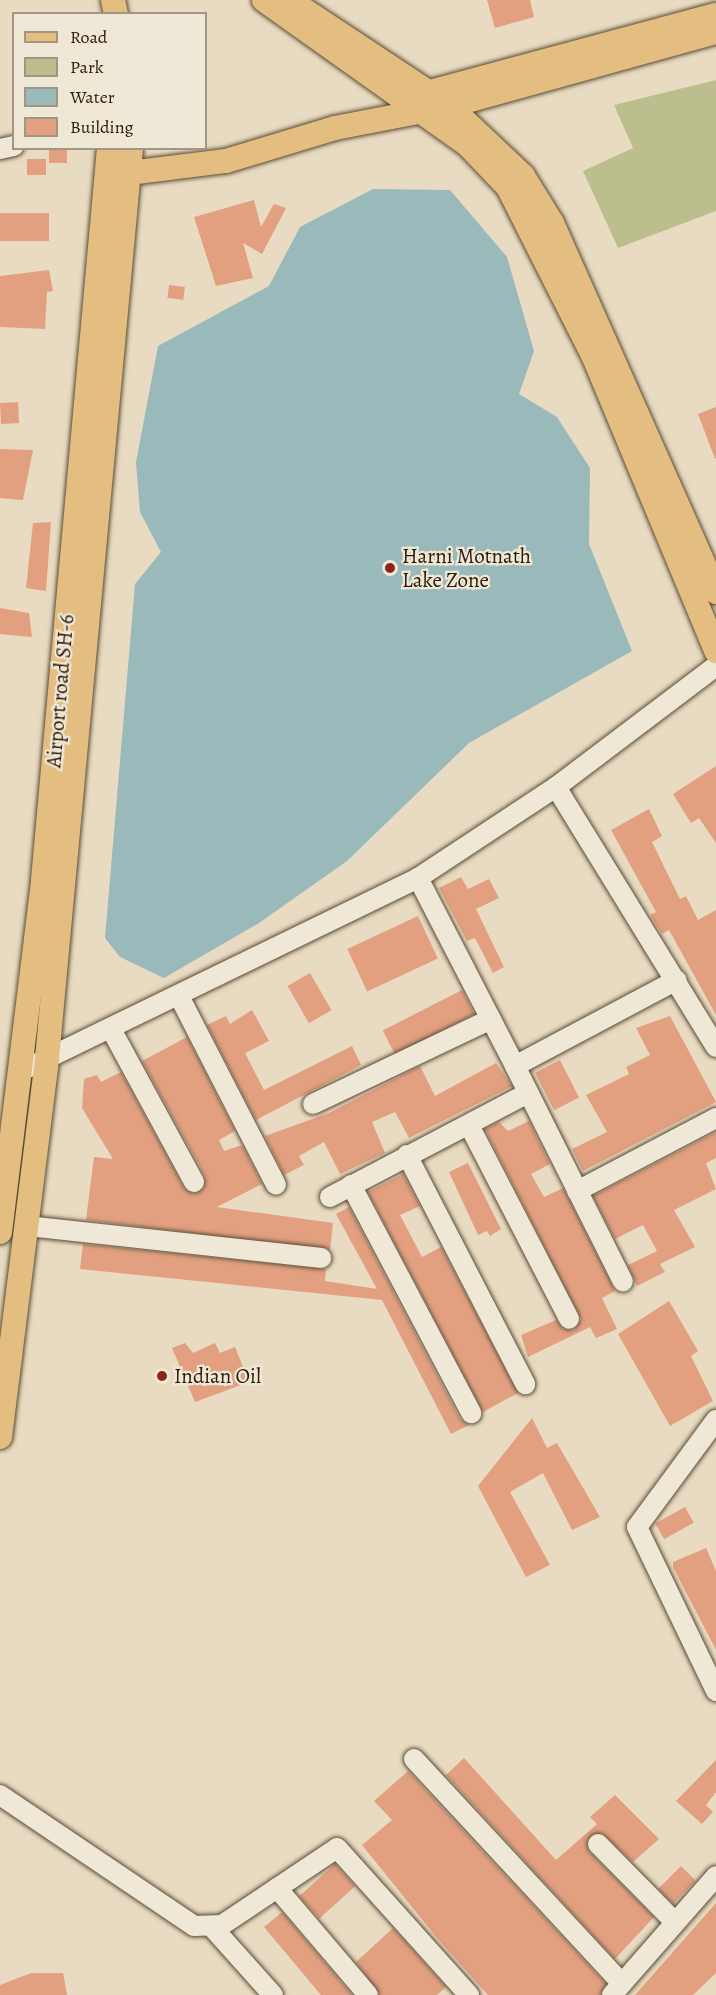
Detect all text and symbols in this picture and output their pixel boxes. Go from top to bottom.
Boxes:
legend [12,12,207,150]
text: Road [70,25,107,49]
text: Park [70,55,104,79]
text: Water [70,85,115,109]
text: Building [70,115,134,139]
place label: Harni Motnath Lake Zone [402,543,531,593]
marker: Harni Motnath Lake Zone [383,561,397,575]
street label: Airport road SH-6 [41,613,79,769]
place label: Indian Oil [174,1363,261,1389]
marker: Indian Oil [155,1369,169,1383]

